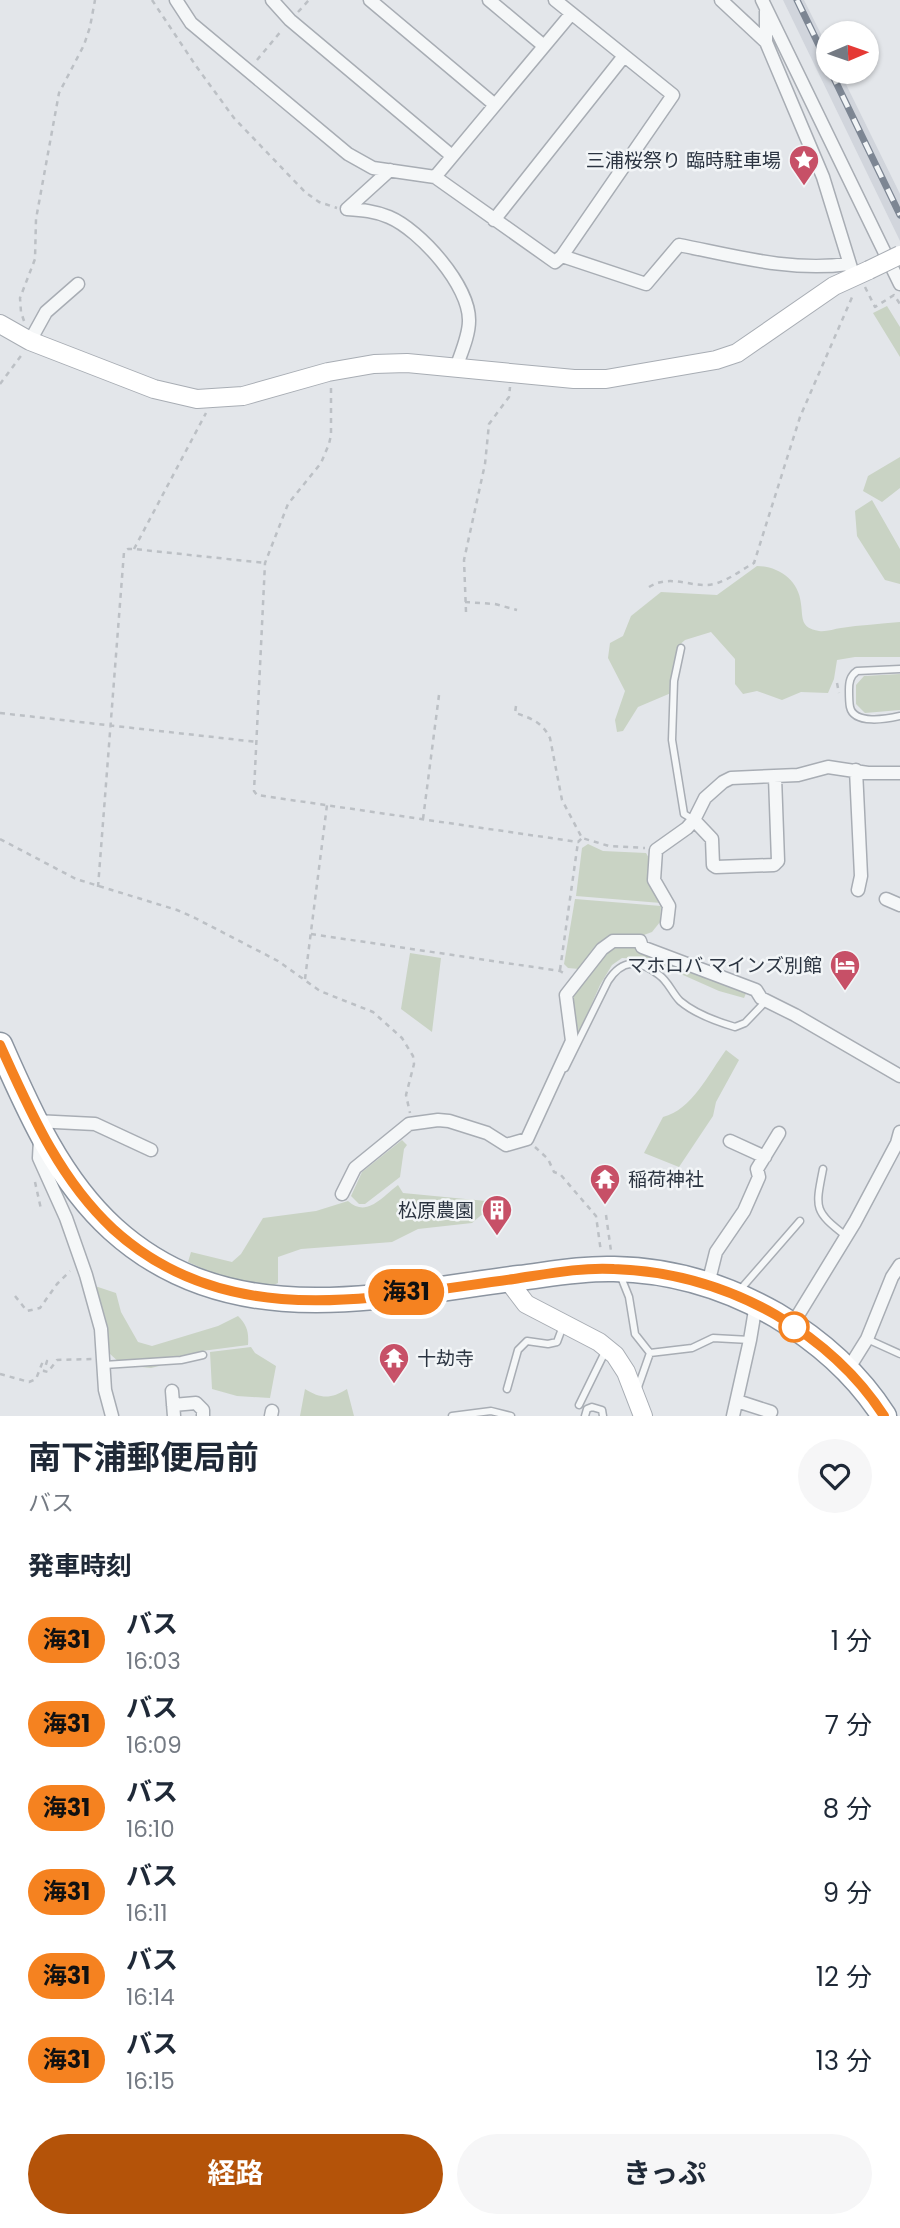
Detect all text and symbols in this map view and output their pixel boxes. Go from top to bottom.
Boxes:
north arrow [816,21,878,84]
map controls [816,21,879,84]
place icon: 三浦桜祭り 臨時駐車場 [787,143,821,187]
place label: 三浦桜祭り 臨時駐車場 [586,147,781,174]
hotel icon: マホロバ マインズ別館 [828,948,862,992]
place label: マホロバ マインズ別館 [627,952,822,979]
temple icon: 稲荷神社 [588,1162,622,1206]
place label: 稲荷神社 [628,1166,704,1193]
building icon: 松原農園 [480,1193,514,1237]
place label: 松原農園 [398,1197,474,1224]
line badge: 海31 [366,1269,446,1315]
text: 海31 [382,1275,430,1308]
unlabelled marker [779,1312,809,1342]
temple icon: 十劫寺 [377,1341,411,1385]
place label: 十劫寺 [417,1345,474,1372]
text: 南下浦郵便局前 [28,1434,259,1481]
button: heart [798,1439,872,1513]
text: バス [28,1487,74,1519]
text: 発車時刻 [28,1548,132,1584]
text: バス [126,1606,178,1642]
text: 海31 [43,1623,90,1656]
text: 1 分 [831,1623,872,1659]
text: 16:03 [126,1645,181,1677]
text: バス [126,1690,178,1726]
text: 海31 [43,1707,90,1740]
text: 7 分 [825,1707,872,1743]
text: 16:09 [126,1729,182,1761]
text: バス [126,1774,178,1810]
text: 海31 [43,1791,90,1824]
text: 8 分 [823,1791,872,1827]
text: 16:10 [126,1813,175,1845]
text: バス [126,1858,178,1894]
text: 海31 [43,1875,90,1908]
text: 9 分 [823,1875,872,1911]
text: 16:11 [126,1897,168,1929]
text: バス [126,1942,178,1978]
text: 海31 [43,1959,90,1992]
text: 12 分 [816,1959,872,1995]
text: 16:14 [126,1981,175,2013]
text: バス [126,2026,178,2062]
text: 海31 [43,2043,90,2076]
text: 13 分 [815,2043,872,2079]
text: 16:15 [126,2065,175,2097]
button: 経路 [28,2134,443,2214]
button: きっぷ [457,2134,872,2214]

